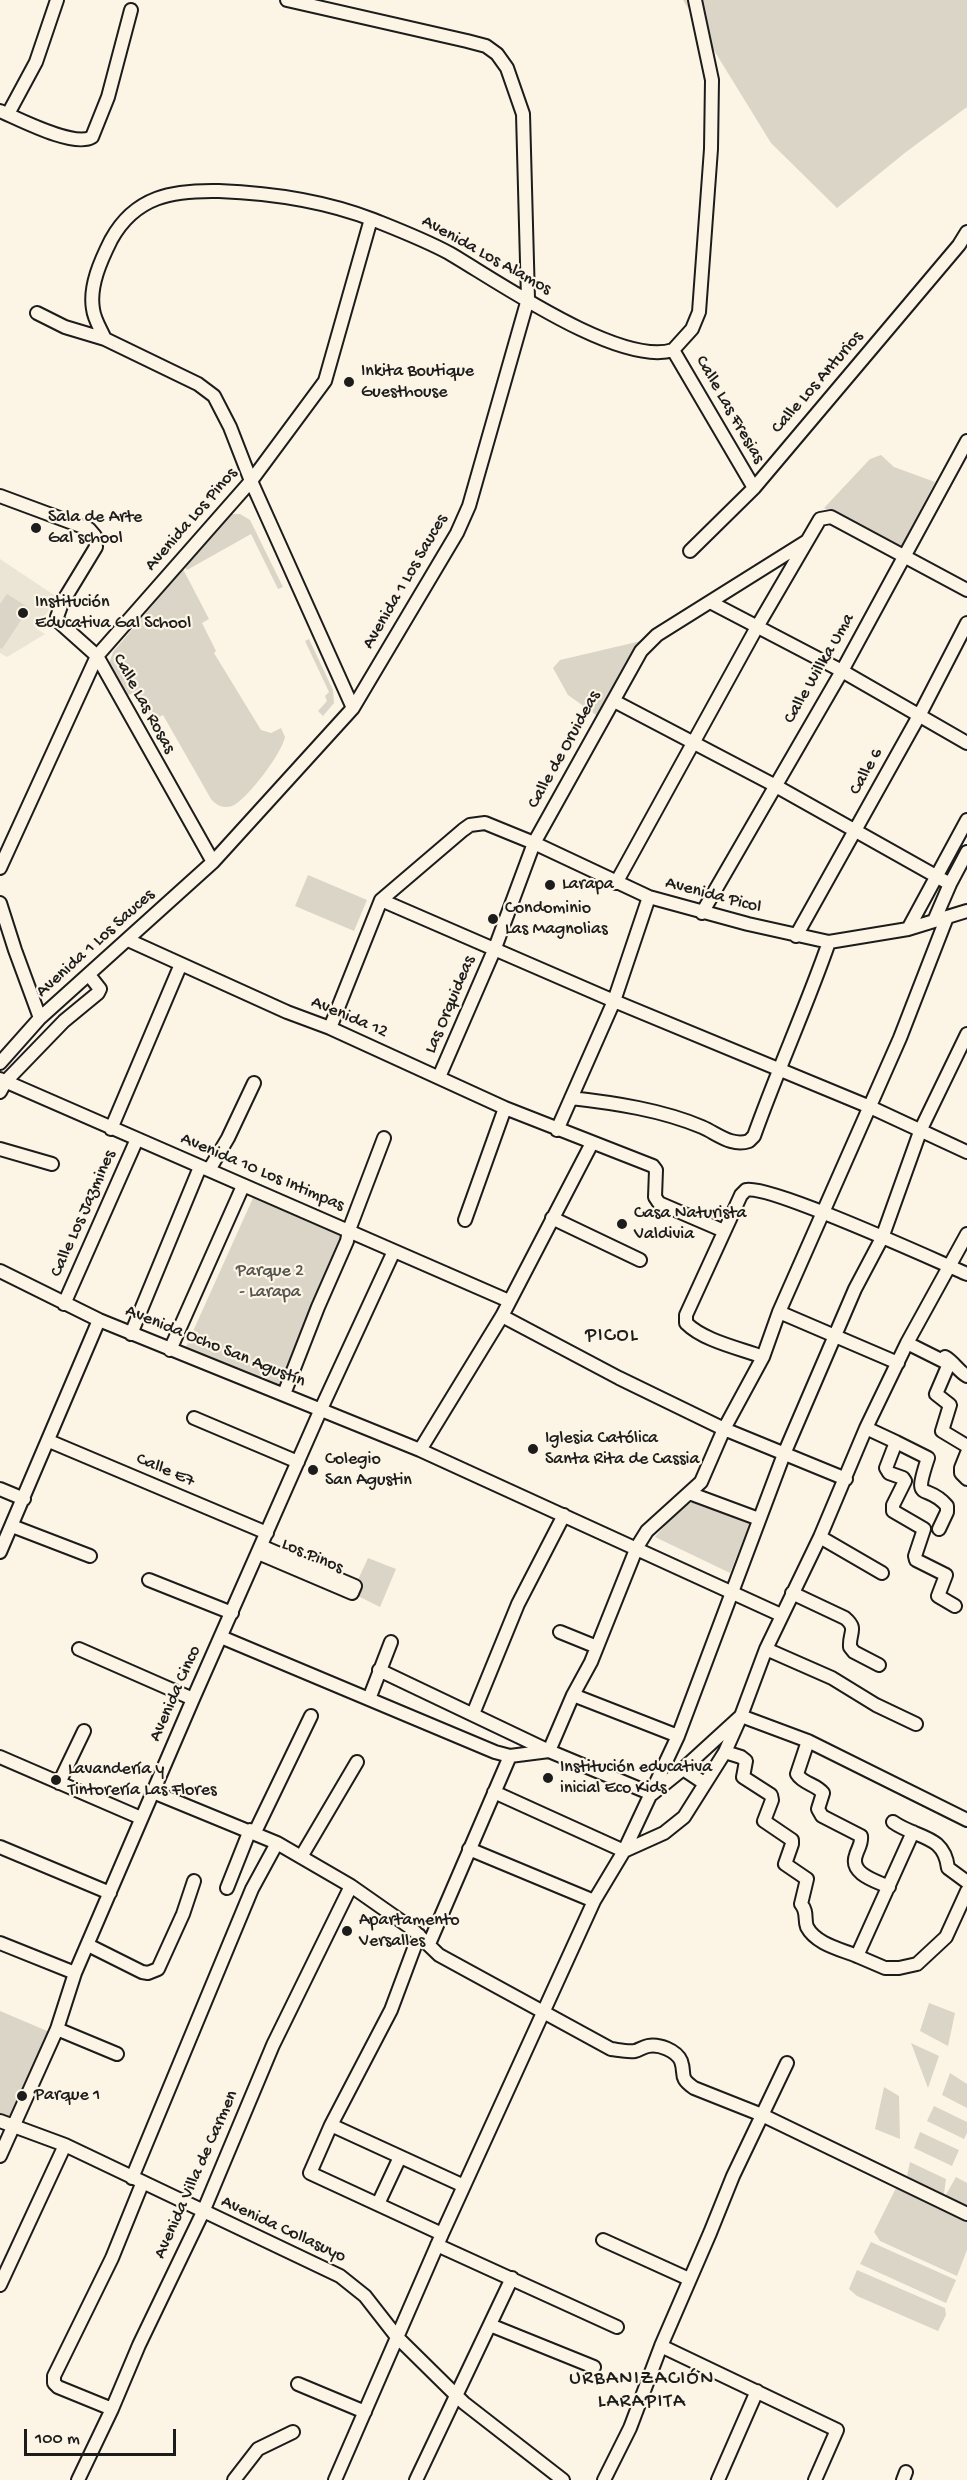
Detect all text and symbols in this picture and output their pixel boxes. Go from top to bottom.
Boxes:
street label: Avenida Los Alamos [417,211,555,301]
street label: Calle Los Anturios [767,327,869,439]
street label: Calle Las Fresias [689,352,769,468]
place label: Inkita Boutique Guesthouse [361,361,474,404]
marker: Inkita Boutique Guesthouse [342,375,356,389]
street label: Avenida Los Pinos [141,464,243,576]
place label: Sala de Arte Gal school [48,507,142,550]
street label: Avenida 1 Los Sauces [359,511,453,653]
marker: Sala de Arte Gal school [29,521,43,535]
place label: Institución Educativa Gal School [35,592,191,634]
marker: Institución Educativa Gal School [16,606,30,620]
street label: Calle Willka Uma [780,610,860,728]
street label: Calle Las Rosas [107,650,179,758]
street label: Calle de Oruideas [524,687,606,813]
street label: Calle 6 [845,745,889,799]
street label: Avenida Picol [663,873,763,919]
place label: Larapa [562,874,614,896]
marker: Larapa [543,878,557,892]
street label: Avenida 1 Los Sauces [32,885,160,1003]
place label: Condominio Las Magnolias [505,898,608,940]
marker: Condominio Las Magnolias [486,912,500,926]
street label: Las Orquideas [421,953,481,1057]
street label: Avenida 12 [307,992,391,1044]
street label: Avenida 10 Los Intimpas [177,1129,347,1217]
street label: Calle Los Jazmines [46,1147,122,1281]
place label: Casa Naturista Valdivia [634,1203,746,1246]
marker: Casa Naturista Valdivia [615,1217,629,1231]
park label: Parque 2 - Larapa [236,1261,304,1304]
street label: Avenida Ocho San Agustín [122,1301,308,1393]
district label: PICOL [585,1325,639,1349]
place label: Iglesia Católica Santa Rita de Cassia [545,1428,699,1470]
marker: Iglesia Católica Santa Rita de Cassia [526,1442,540,1456]
street label: Calle E7 [132,1449,198,1493]
place label: Colegio San Agustin [325,1449,412,1492]
marker: Colegio San Agustin [306,1463,320,1477]
street label: Los Pinos [278,1534,346,1580]
street label: Avenida Cinco [145,1643,207,1745]
place label: Institución educativa inicial Eco Kids [560,1757,712,1800]
place label: Lavandería y Tintorería Las Flores [68,1759,217,1802]
marker: Institución educativa inicial Eco Kids [541,1771,555,1785]
marker: Lavandería y Tintorería Las Flores [49,1773,63,1787]
place label: Apartamento Versalles [359,1910,459,1952]
marker: Apartamento Versalles [340,1924,354,1938]
place label: Parque 1 [34,2085,100,2107]
street label: Avenida Villa de Carmen [150,2087,244,2263]
marker: Parque 1 [15,2089,29,2103]
street label: Avenida Collasuyo [217,2192,349,2268]
district label: URBANIZACIÓN LARAPITA [569,2368,715,2415]
scale bar [27,2417,178,2455]
text: 100 m [35,2429,80,2450]

